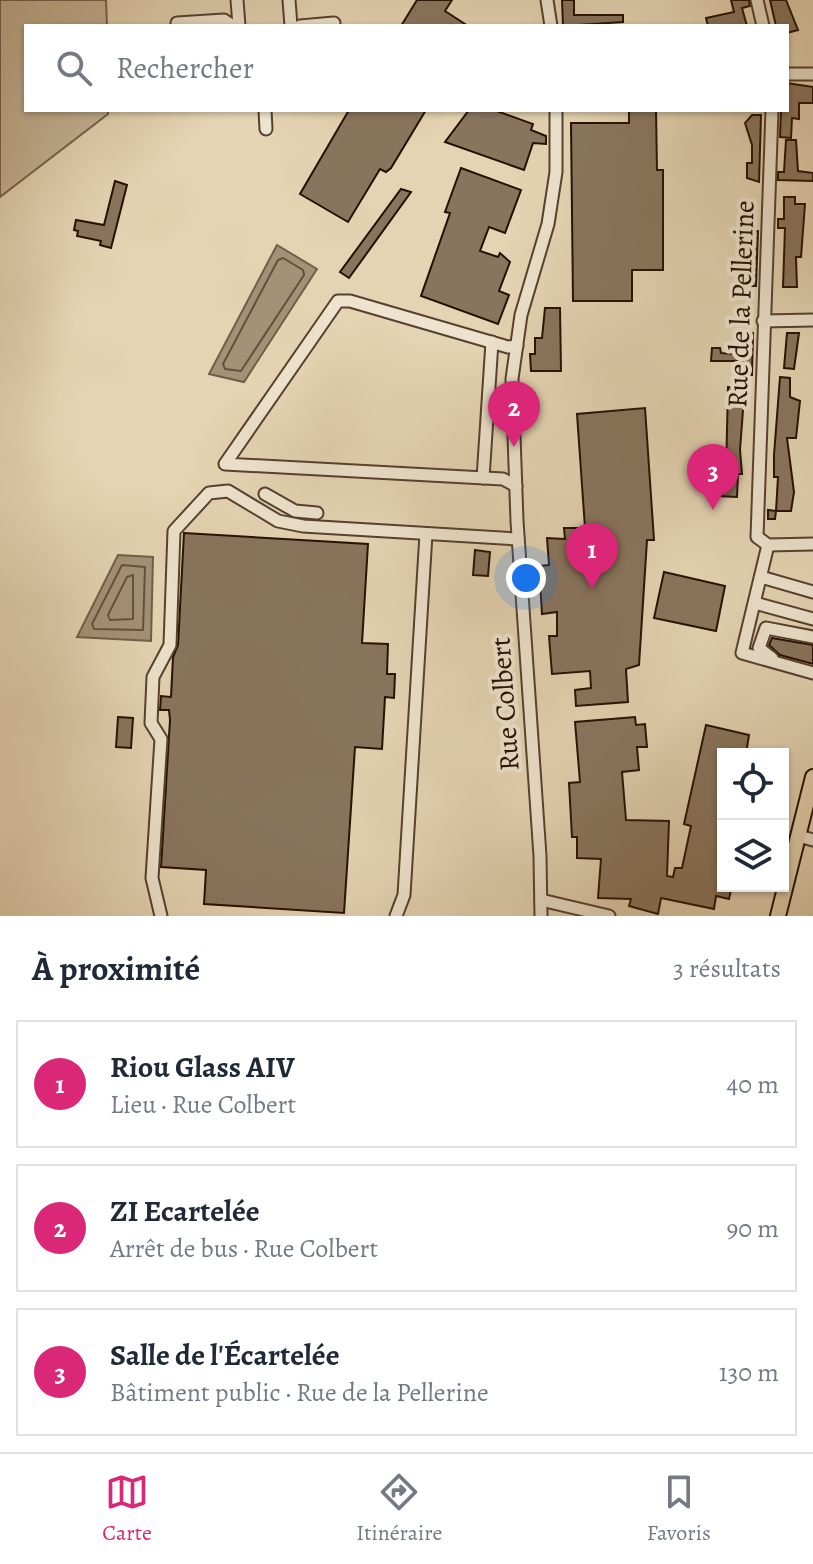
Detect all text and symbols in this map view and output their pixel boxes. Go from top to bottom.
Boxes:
search box [24,24,789,112]
icon: search [52,46,96,90]
text: Rechercher [116,48,254,88]
street label: Rue de la Pellerine [718,200,764,408]
pin: 2 [488,381,540,447]
pin: 3 [687,444,739,510]
pin: 1 [566,523,618,589]
your location [506,558,546,598]
street label: Rue Colbert [481,636,529,772]
map controls [717,748,789,892]
button: locate [717,748,789,820]
button: layers [717,820,789,892]
text: À proximité [32,945,200,992]
text: 3 résultats [673,951,781,986]
text: Riou Glass AIV [110,1047,295,1087]
text: 1 [55,1067,65,1102]
text: 40 m [727,1067,779,1102]
text: Lieu · Rue Colbert [110,1087,296,1122]
text: ZI Ecartelée [110,1191,260,1231]
text: 2 [54,1211,66,1246]
text: 90 m [727,1211,779,1246]
text: Arrêt de bus · Rue Colbert [110,1231,378,1266]
text: Salle de l'Écartelée [110,1335,340,1375]
text: 3 [54,1355,66,1390]
text: 130 m [719,1355,779,1390]
text: Bâtiment public · Rue de la Pellerine [110,1375,489,1410]
tab: Carte [102,1470,152,1548]
tab: Itinéraire [356,1470,442,1548]
tab: Favoris [647,1470,711,1548]

